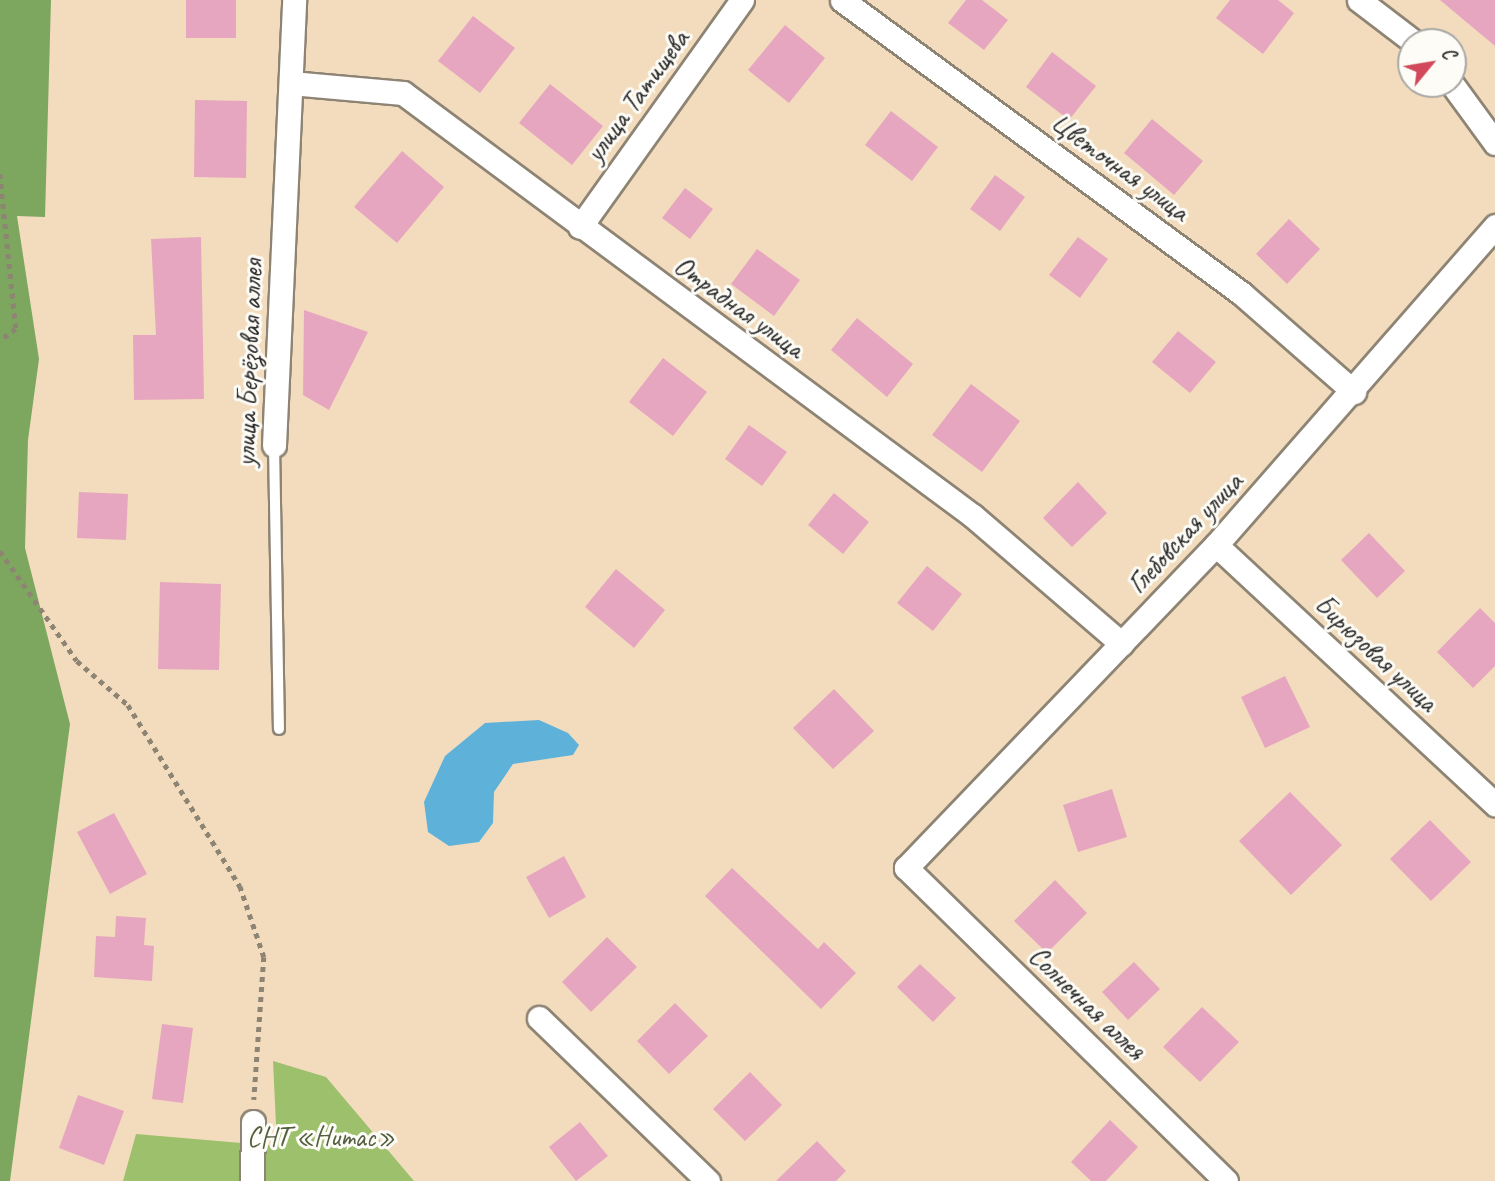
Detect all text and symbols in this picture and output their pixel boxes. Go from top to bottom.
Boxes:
street label: улица Татищева [577,23,697,169]
north arrow [1397,28,1467,98]
text: С [1436,43,1461,64]
street label: Цветочная улица [1043,105,1197,229]
street label: Отрадная улица [667,248,811,366]
street label: улица Берёзовая аллея [229,259,269,467]
street label: Глебовская улица [1120,465,1250,601]
street label: Бирюзовая улица [1307,587,1445,719]
street label: Солнечная аллея [1021,938,1153,1068]
park label: СНТ «Нитас» [247,1120,395,1154]

